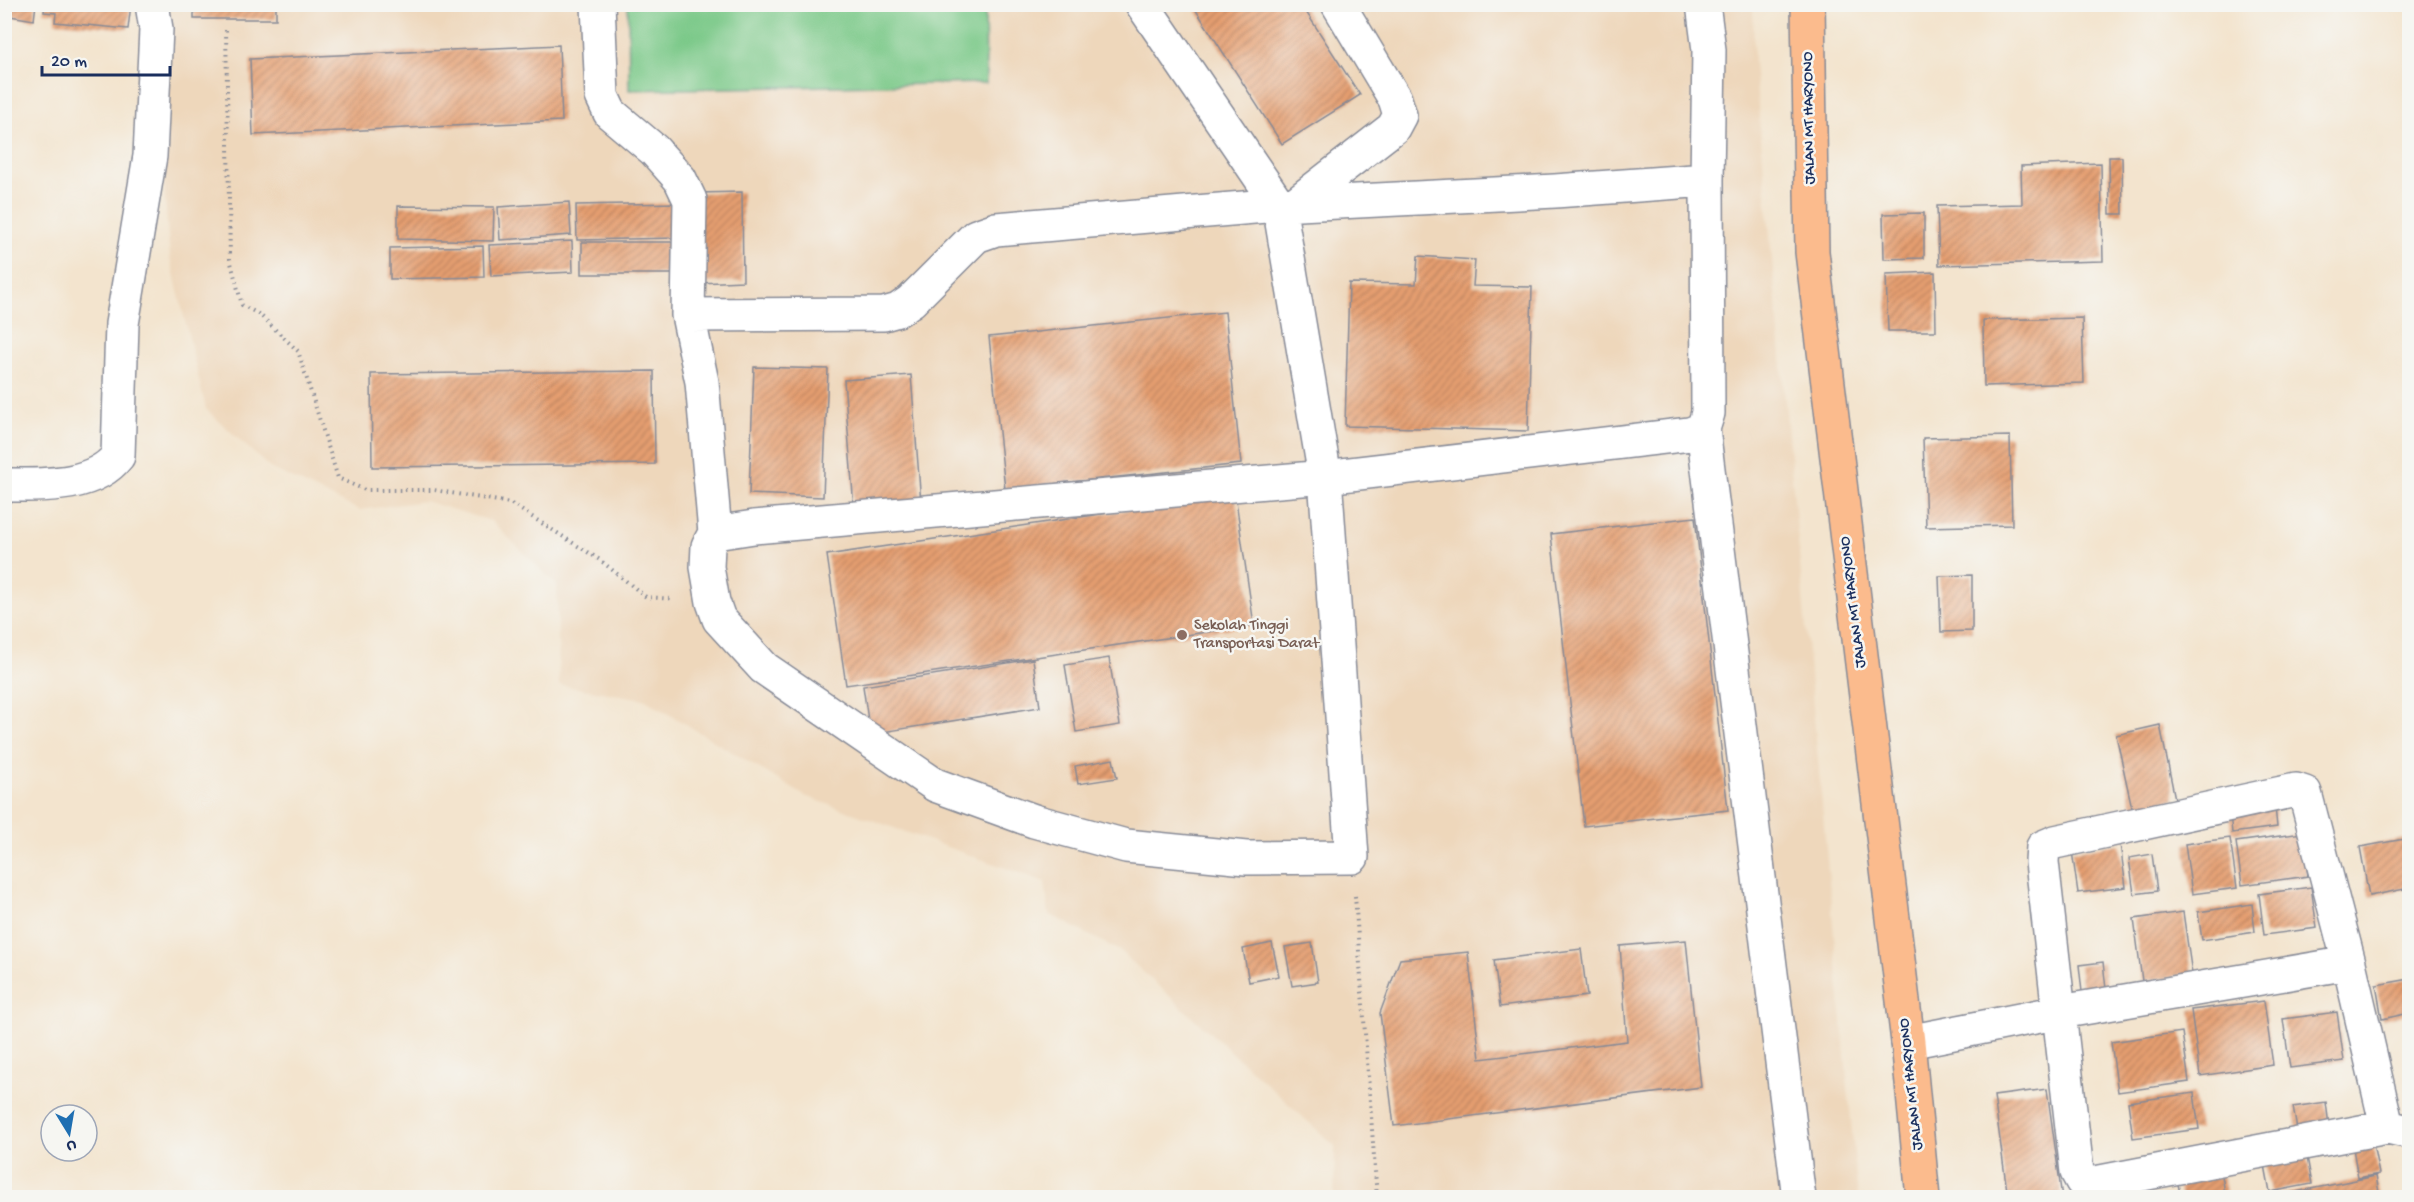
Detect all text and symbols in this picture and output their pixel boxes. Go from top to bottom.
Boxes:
scale bar [42,39,170,77]
street label: JALAN MT HARYONO [1799,51,1821,184]
text: 20 m [51,52,87,73]
street label: JALAN MT HARYONO [1836,535,1872,669]
place label: Sekolah Tinggi Transportasi Darat [1193,617,1320,654]
marker: Sekolah Tinggi Transportasi Darat [1175,628,1189,642]
street label: JALAN MT HARYONO [1896,1017,1928,1151]
north arrow [39,1103,99,1163]
text: U [64,1134,78,1155]

